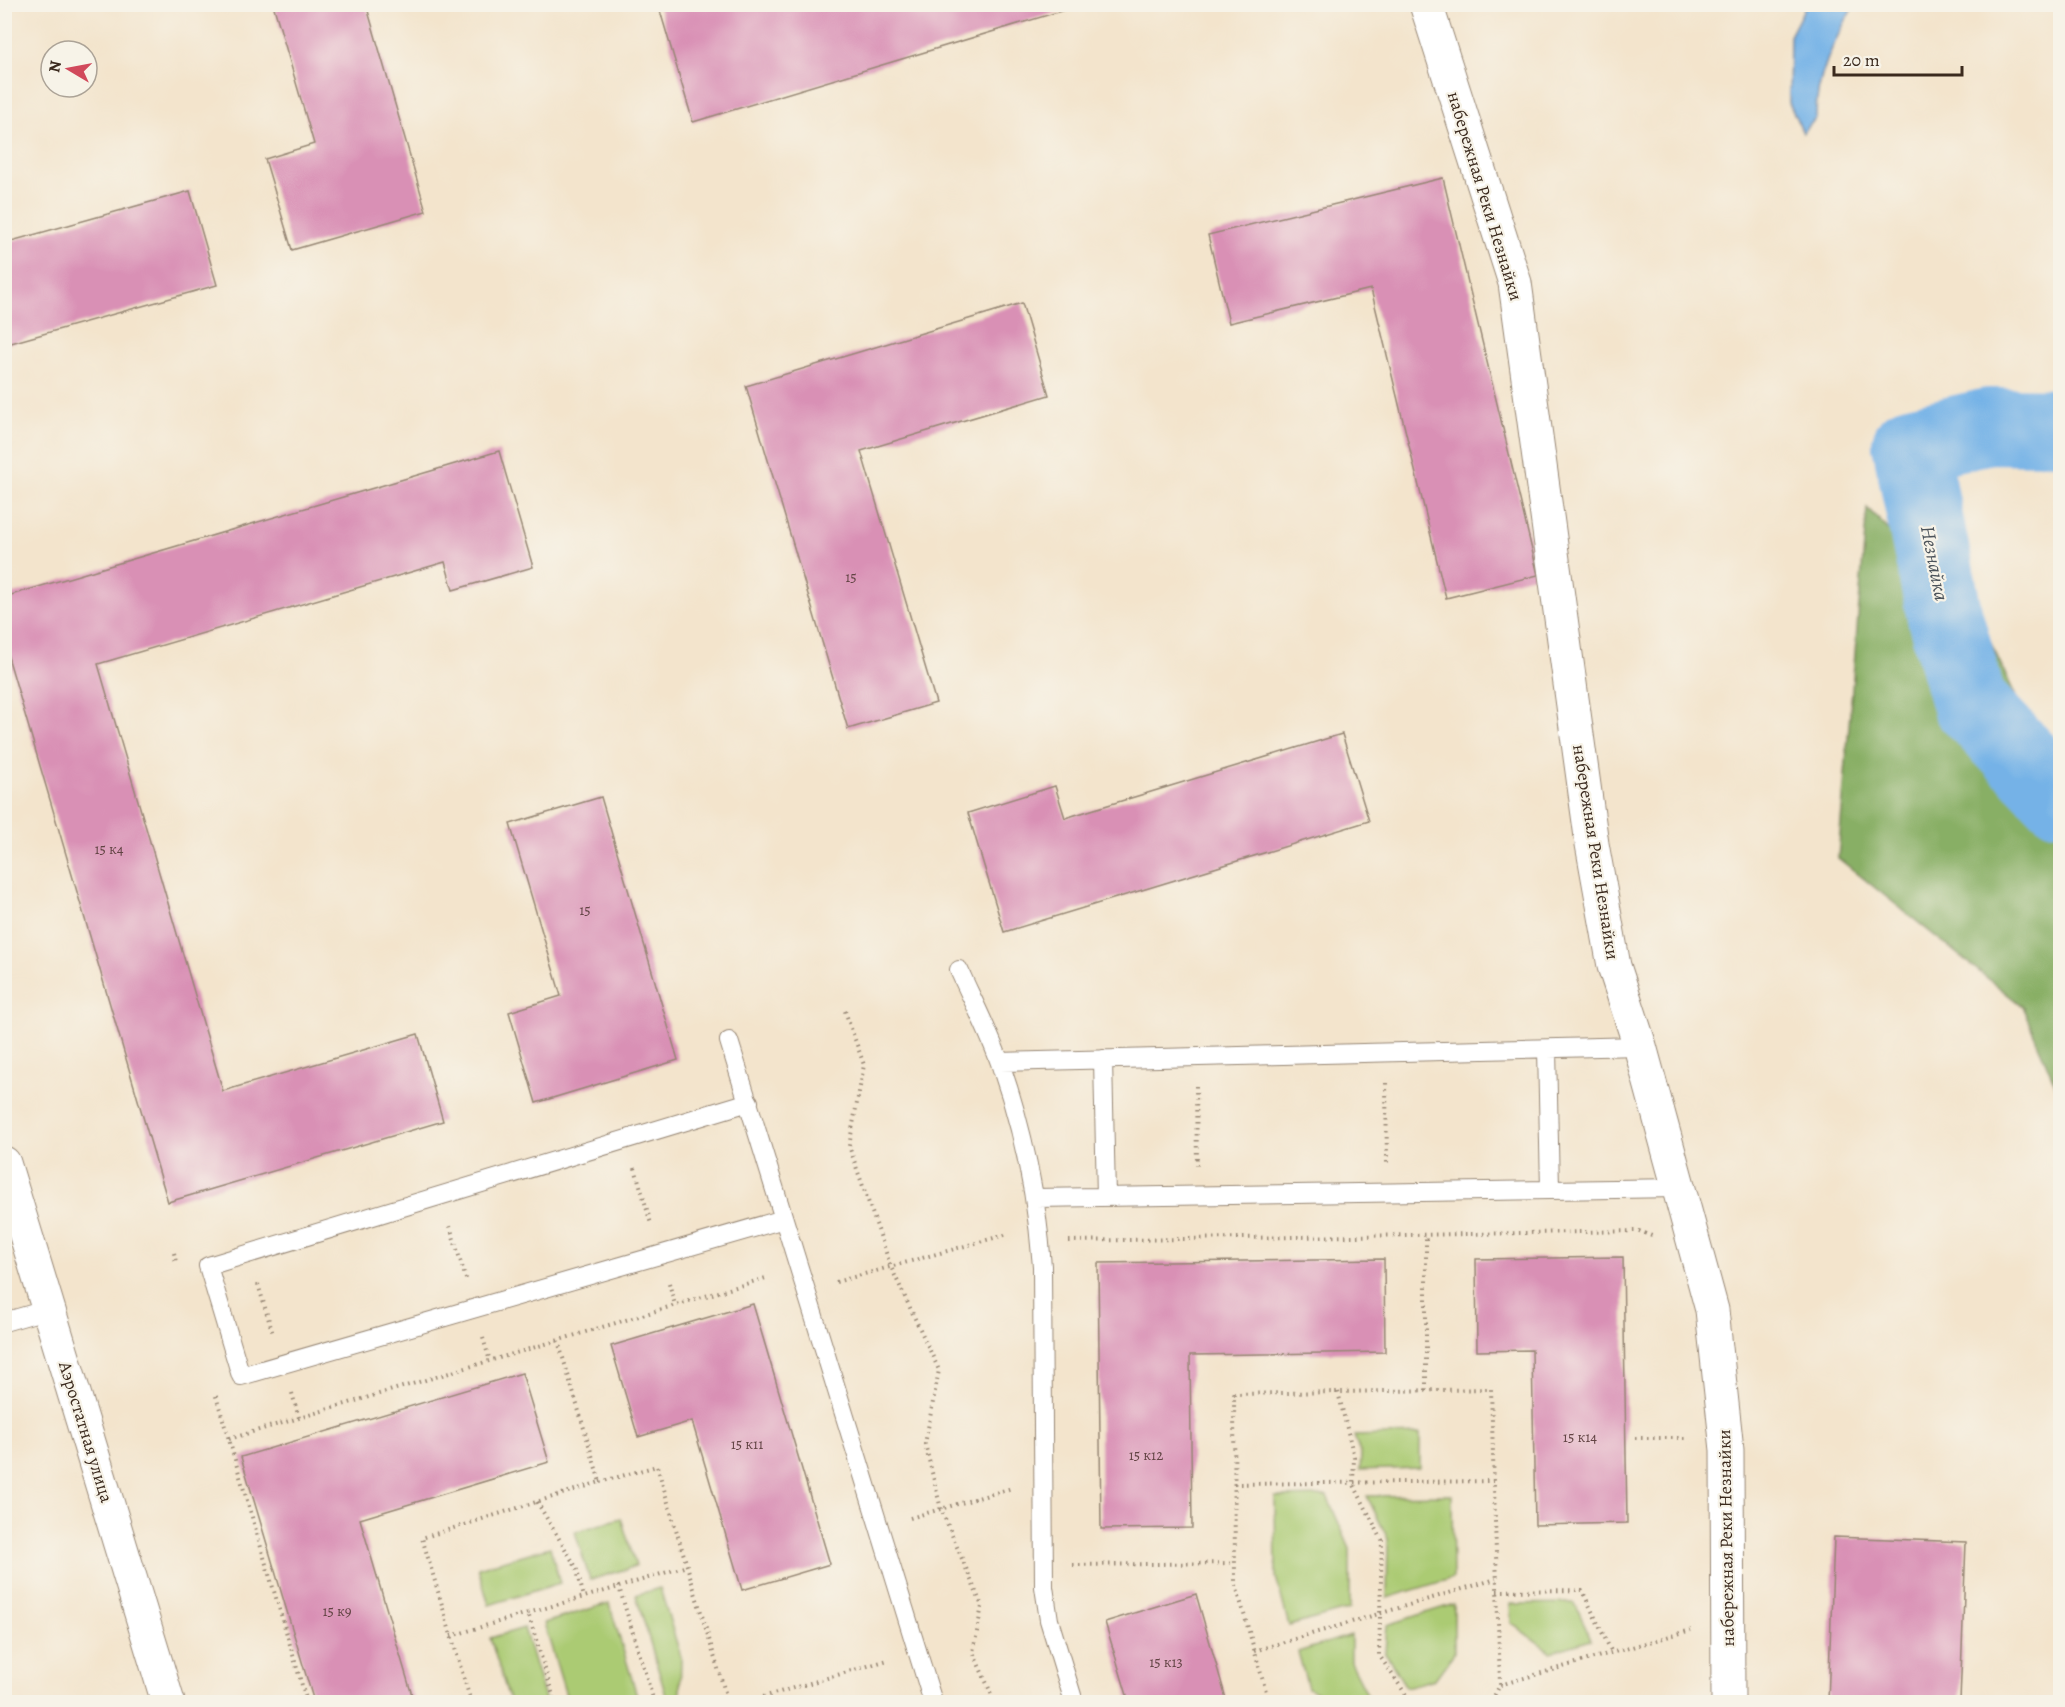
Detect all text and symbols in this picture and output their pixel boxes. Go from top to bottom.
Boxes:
north arrow [39,39,99,99]
scale bar [1834,39,1962,77]
text: 20 m [1843,48,1880,72]
text: N [43,59,67,74]
street label: набережная Реки Незнайки [1442,89,1528,303]
water label: Незнайка [1914,523,1955,603]
house number: 15 [845,567,857,587]
street label: набережная Реки Незнайки [1567,743,1625,961]
house number: 15 к4 [94,839,124,859]
house number: 15 [579,900,591,920]
street label: Аэростатная улица [53,1358,119,1506]
house number: 15 к14 [1563,1427,1597,1447]
street label: набережная Реки Незнайки [1712,1429,1740,1647]
house number: 15 к11 [731,1434,763,1454]
house number: 15 к12 [1129,1445,1163,1465]
house number: 15 к9 [322,1601,352,1621]
house number: 15 к13 [1149,1652,1183,1672]

